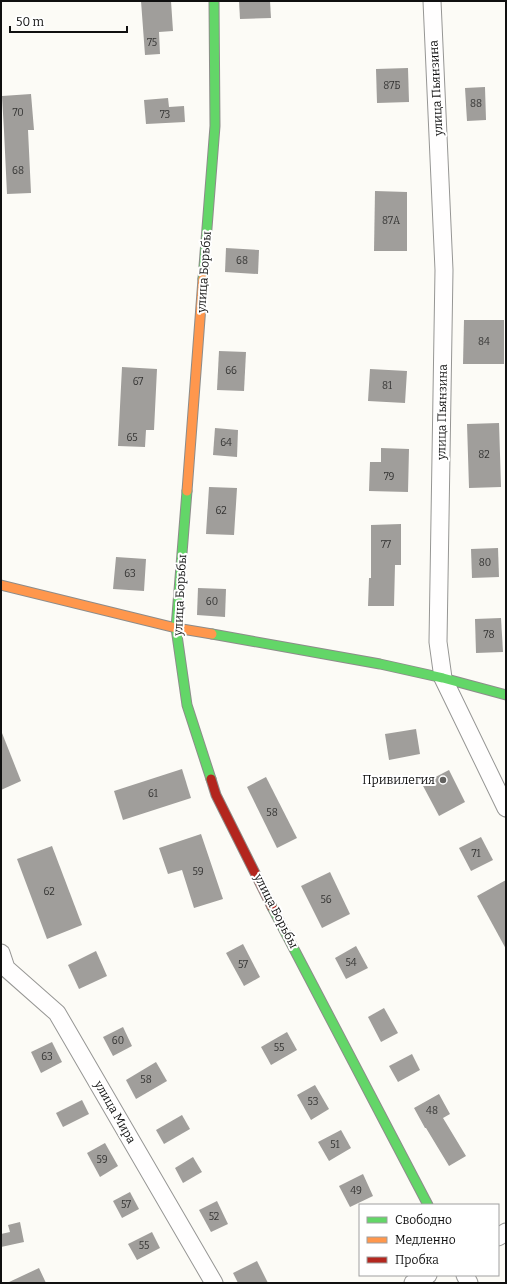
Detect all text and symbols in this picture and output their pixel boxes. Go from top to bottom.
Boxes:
scale bar [10,8,127,34]
text: 50 m [16,15,45,29]
house number: 75 [147,37,157,49]
street label: улица Пьянзина [426,39,446,137]
house number: 87Б [383,80,401,92]
house number: 88 [470,98,482,110]
house number: 70 [12,107,24,119]
house number: 73 [160,109,171,121]
house number: 68 [12,165,24,177]
house number: 87А [382,215,401,227]
street label: улица Борьбы [194,230,214,314]
house number: 68 [236,255,248,267]
house number: 84 [478,336,490,348]
street label: улица Пьянзина [434,364,450,461]
house number: 66 [225,365,237,377]
house number: 67 [133,376,143,388]
house number: 81 [382,380,392,392]
house number: 65 [126,432,138,444]
house number: 64 [220,437,232,449]
house number: 82 [478,449,490,461]
house number: 79 [384,471,394,483]
house number: 62 [215,505,227,517]
house number: 77 [381,539,391,551]
street label: улица Борьбы [171,553,189,637]
house number: 80 [479,557,491,569]
house number: 63 [124,568,136,580]
house number: 60 [206,596,218,608]
house number: 78 [484,629,494,641]
place label: Привилегия [362,773,435,787]
marker: Привилегия [438,775,448,785]
house number: 61 [148,788,158,800]
house number: 58 [266,807,278,819]
house number: 71 [471,848,481,860]
house number: 59 [192,866,204,878]
street label: улица Борьбы [251,871,301,951]
house number: 62 [43,886,55,898]
house number: 56 [320,894,332,906]
house number: 54 [345,957,357,969]
house number: 57 [238,959,248,971]
house number: 60 [112,1035,124,1047]
house number: 55 [274,1042,284,1054]
house number: 63 [41,1051,53,1063]
house number: 58 [140,1074,152,1086]
street label: улица Мира [91,1077,139,1146]
house number: 53 [308,1096,319,1108]
house number: 48 [426,1105,438,1117]
house number: 51 [330,1139,340,1151]
house number: 59 [96,1154,108,1166]
house number: 49 [350,1185,362,1197]
house number: 57 [121,1199,131,1211]
legend [359,1204,499,1276]
house number: 52 [209,1211,219,1223]
text: Свободно [395,1213,452,1227]
text: Медленно [395,1233,456,1247]
house number: 55 [139,1240,149,1252]
text: Пробка [395,1253,439,1267]

